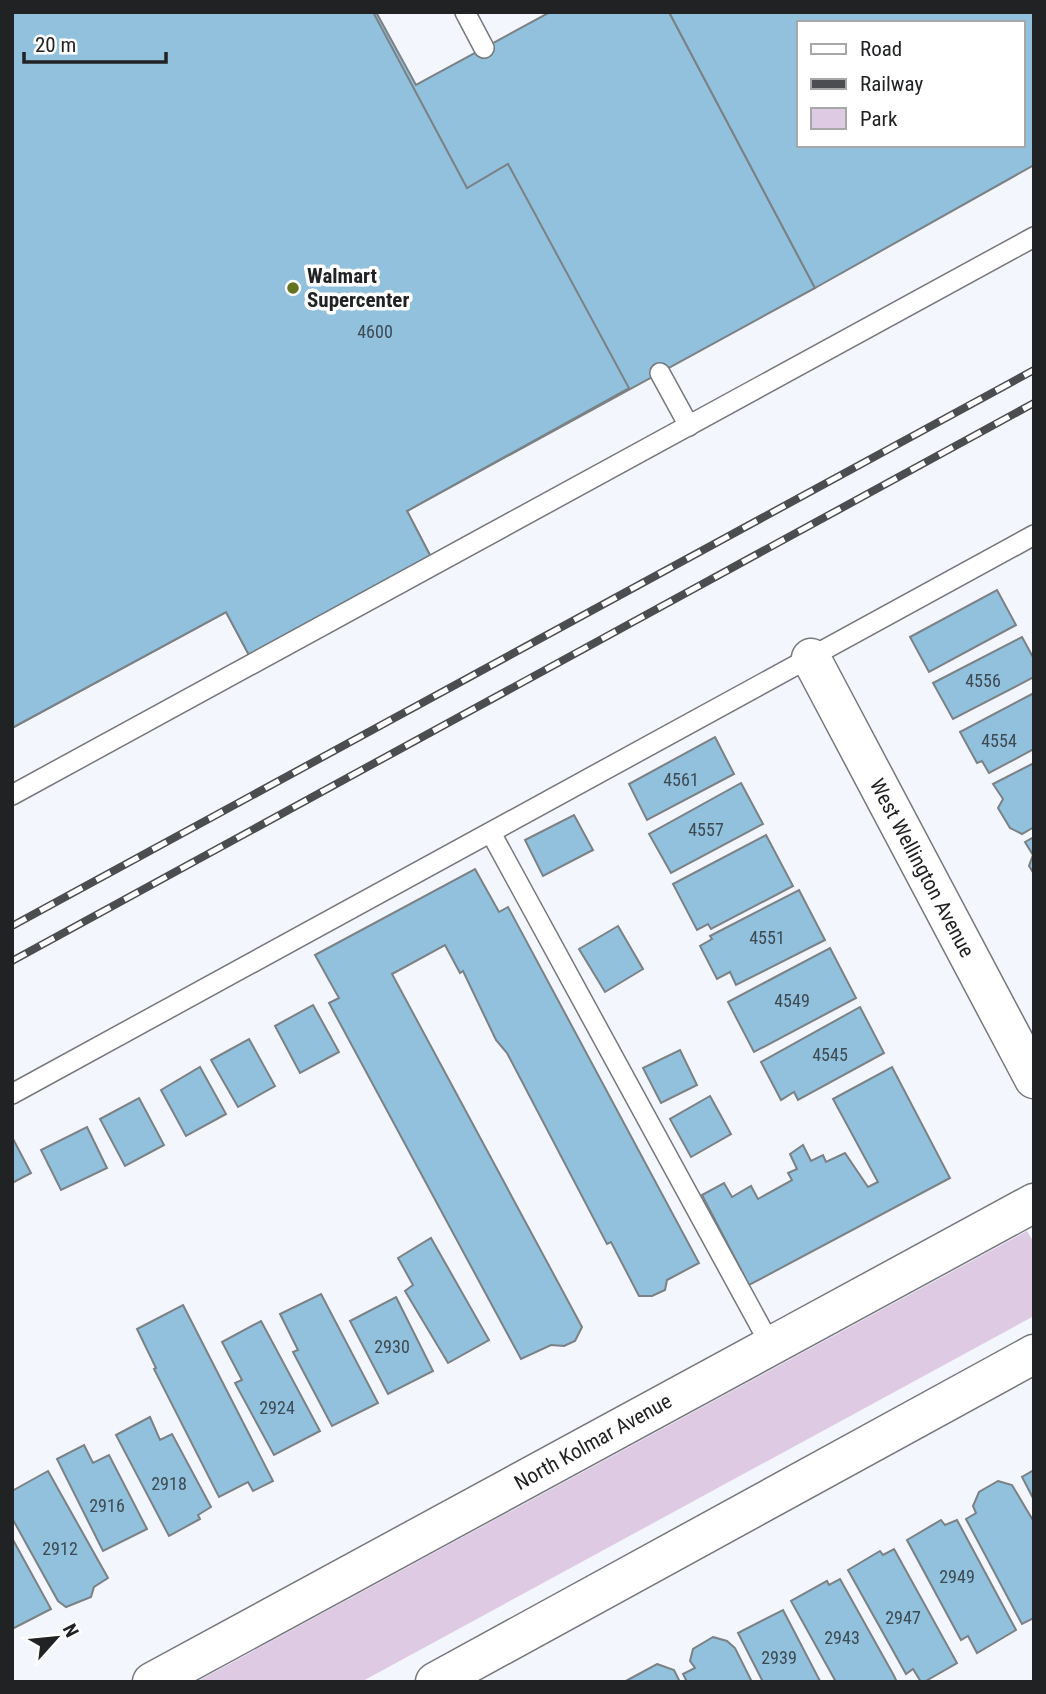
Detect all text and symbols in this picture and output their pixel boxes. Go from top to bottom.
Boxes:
scale bar [24,21,166,65]
legend [797,21,1025,147]
text: 20 m [35,33,76,57]
text: Road [860,37,902,61]
text: Railway [860,72,923,96]
text: Park [860,107,898,131]
place label: Walmart Supercenter [307,264,409,312]
marker: Walmart Supercenter [285,280,301,296]
house number: 4600 [357,321,393,342]
house number: 4556 [965,670,1001,691]
house number: 4554 [981,730,1017,751]
house number: 4561 [663,769,699,790]
street label: West Wellington Avenue [865,775,979,961]
house number: 4557 [688,819,724,840]
house number: 4551 [749,927,785,948]
house number: 4549 [774,990,810,1011]
house number: 4545 [812,1044,848,1065]
house number: 2930 [374,1336,410,1357]
street label: North Kolmar Avenue [510,1389,676,1495]
house number: 2924 [259,1397,295,1418]
house number: 2918 [151,1473,187,1494]
house number: 2916 [89,1495,125,1516]
house number: 2912 [42,1538,78,1559]
house number: 2949 [939,1566,975,1587]
north arrow [21,1603,91,1673]
house number: 2947 [885,1607,921,1628]
text: N [58,1620,84,1641]
house number: 2943 [824,1627,860,1648]
house number: 2939 [761,1647,797,1668]

